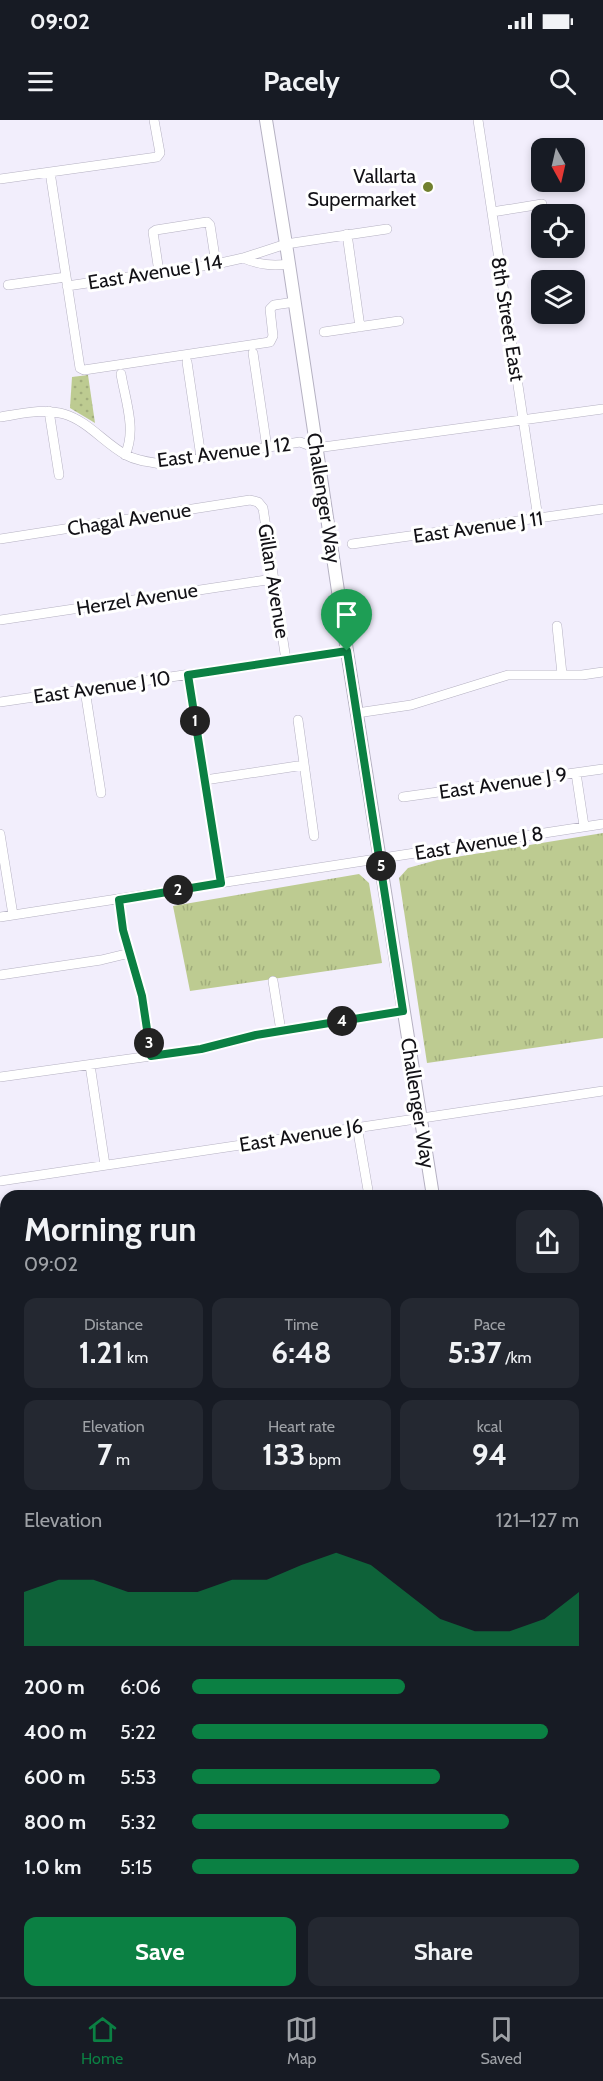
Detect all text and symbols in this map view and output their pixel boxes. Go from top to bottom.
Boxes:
text: 09:02 [30,8,90,35]
icon: menu [24,65,57,98]
text: Pacely [263,65,340,98]
icon: search [546,65,579,98]
north arrow [531,138,585,192]
map controls [531,138,585,324]
place label: Vallarta Supermarket [307,164,416,211]
marker: Vallarta Supermarket [421,180,435,194]
button: locate [531,204,585,258]
street label: East Avenue J 14 [86,249,224,294]
street label: 8th Street East [486,255,530,383]
button: layers [531,270,585,324]
street label: Challenger Way [302,431,346,565]
street label: East Avenue J 12 [156,432,292,472]
street label: Chagal Avenue [65,497,193,541]
street label: East Avenue J 11 [412,506,544,548]
street label: Gillan Avenue [253,522,295,640]
street label: Herzel Avenue [75,578,199,620]
pin [321,589,372,651]
icon: arrive [330,598,363,631]
street label: East Avenue J 10 [32,665,172,709]
pin: 1 [180,706,210,736]
text: 1 [192,711,198,730]
street label: East Avenue J 9 [437,762,569,804]
street label: East Avenue J 8 [413,821,545,865]
pin: 5 [366,851,396,881]
text: 5 [377,856,385,875]
pin: 2 [163,875,193,905]
text: 2 [174,880,182,899]
pin: 4 [327,1006,357,1036]
text: 4 [337,1011,347,1030]
pin: 3 [134,1028,164,1058]
text: 3 [145,1033,153,1052]
street label: Challenger Way [396,1036,440,1170]
street label: East Avenue J6 [238,1113,364,1157]
text: Morning run [24,1209,196,1249]
button: share [516,1210,579,1273]
text: 09:02 [24,1252,78,1276]
text: Distance [84,1315,143,1334]
text: Time [285,1315,319,1334]
text: Pace [474,1315,505,1334]
text: 1.21 [79,1334,123,1371]
text: 6:48 [271,1334,332,1371]
text: 5:37 [447,1334,502,1371]
text: km [123,1348,148,1367]
text: /km [502,1348,532,1367]
text: Elevation [82,1417,145,1436]
text: Heart rate [268,1417,335,1436]
text: kcal [477,1417,502,1436]
text: 7 [97,1436,112,1473]
text: 133 [262,1436,305,1473]
text: 94 [472,1436,507,1473]
text: m [112,1450,130,1469]
text: bpm [305,1450,341,1469]
text: Elevation [24,1508,102,1532]
text: 121–127 m [496,1508,579,1532]
text: 200 m [24,1675,85,1699]
text: 6:06 [120,1675,161,1699]
text: 400 m [24,1720,87,1744]
text: 5:22 [120,1720,156,1744]
text: 600 m [24,1765,85,1789]
text: 5:53 [120,1765,157,1789]
text: 800 m [24,1810,86,1834]
text: 5:32 [120,1810,156,1834]
text: 1.0 km [24,1855,81,1879]
text: 5:15 [120,1855,152,1879]
button: Save [24,1917,296,1986]
button: Share [308,1917,579,1986]
tab: Home [81,2013,123,2068]
tab: Map [285,2013,318,2068]
tab: Saved [480,2013,522,2068]

